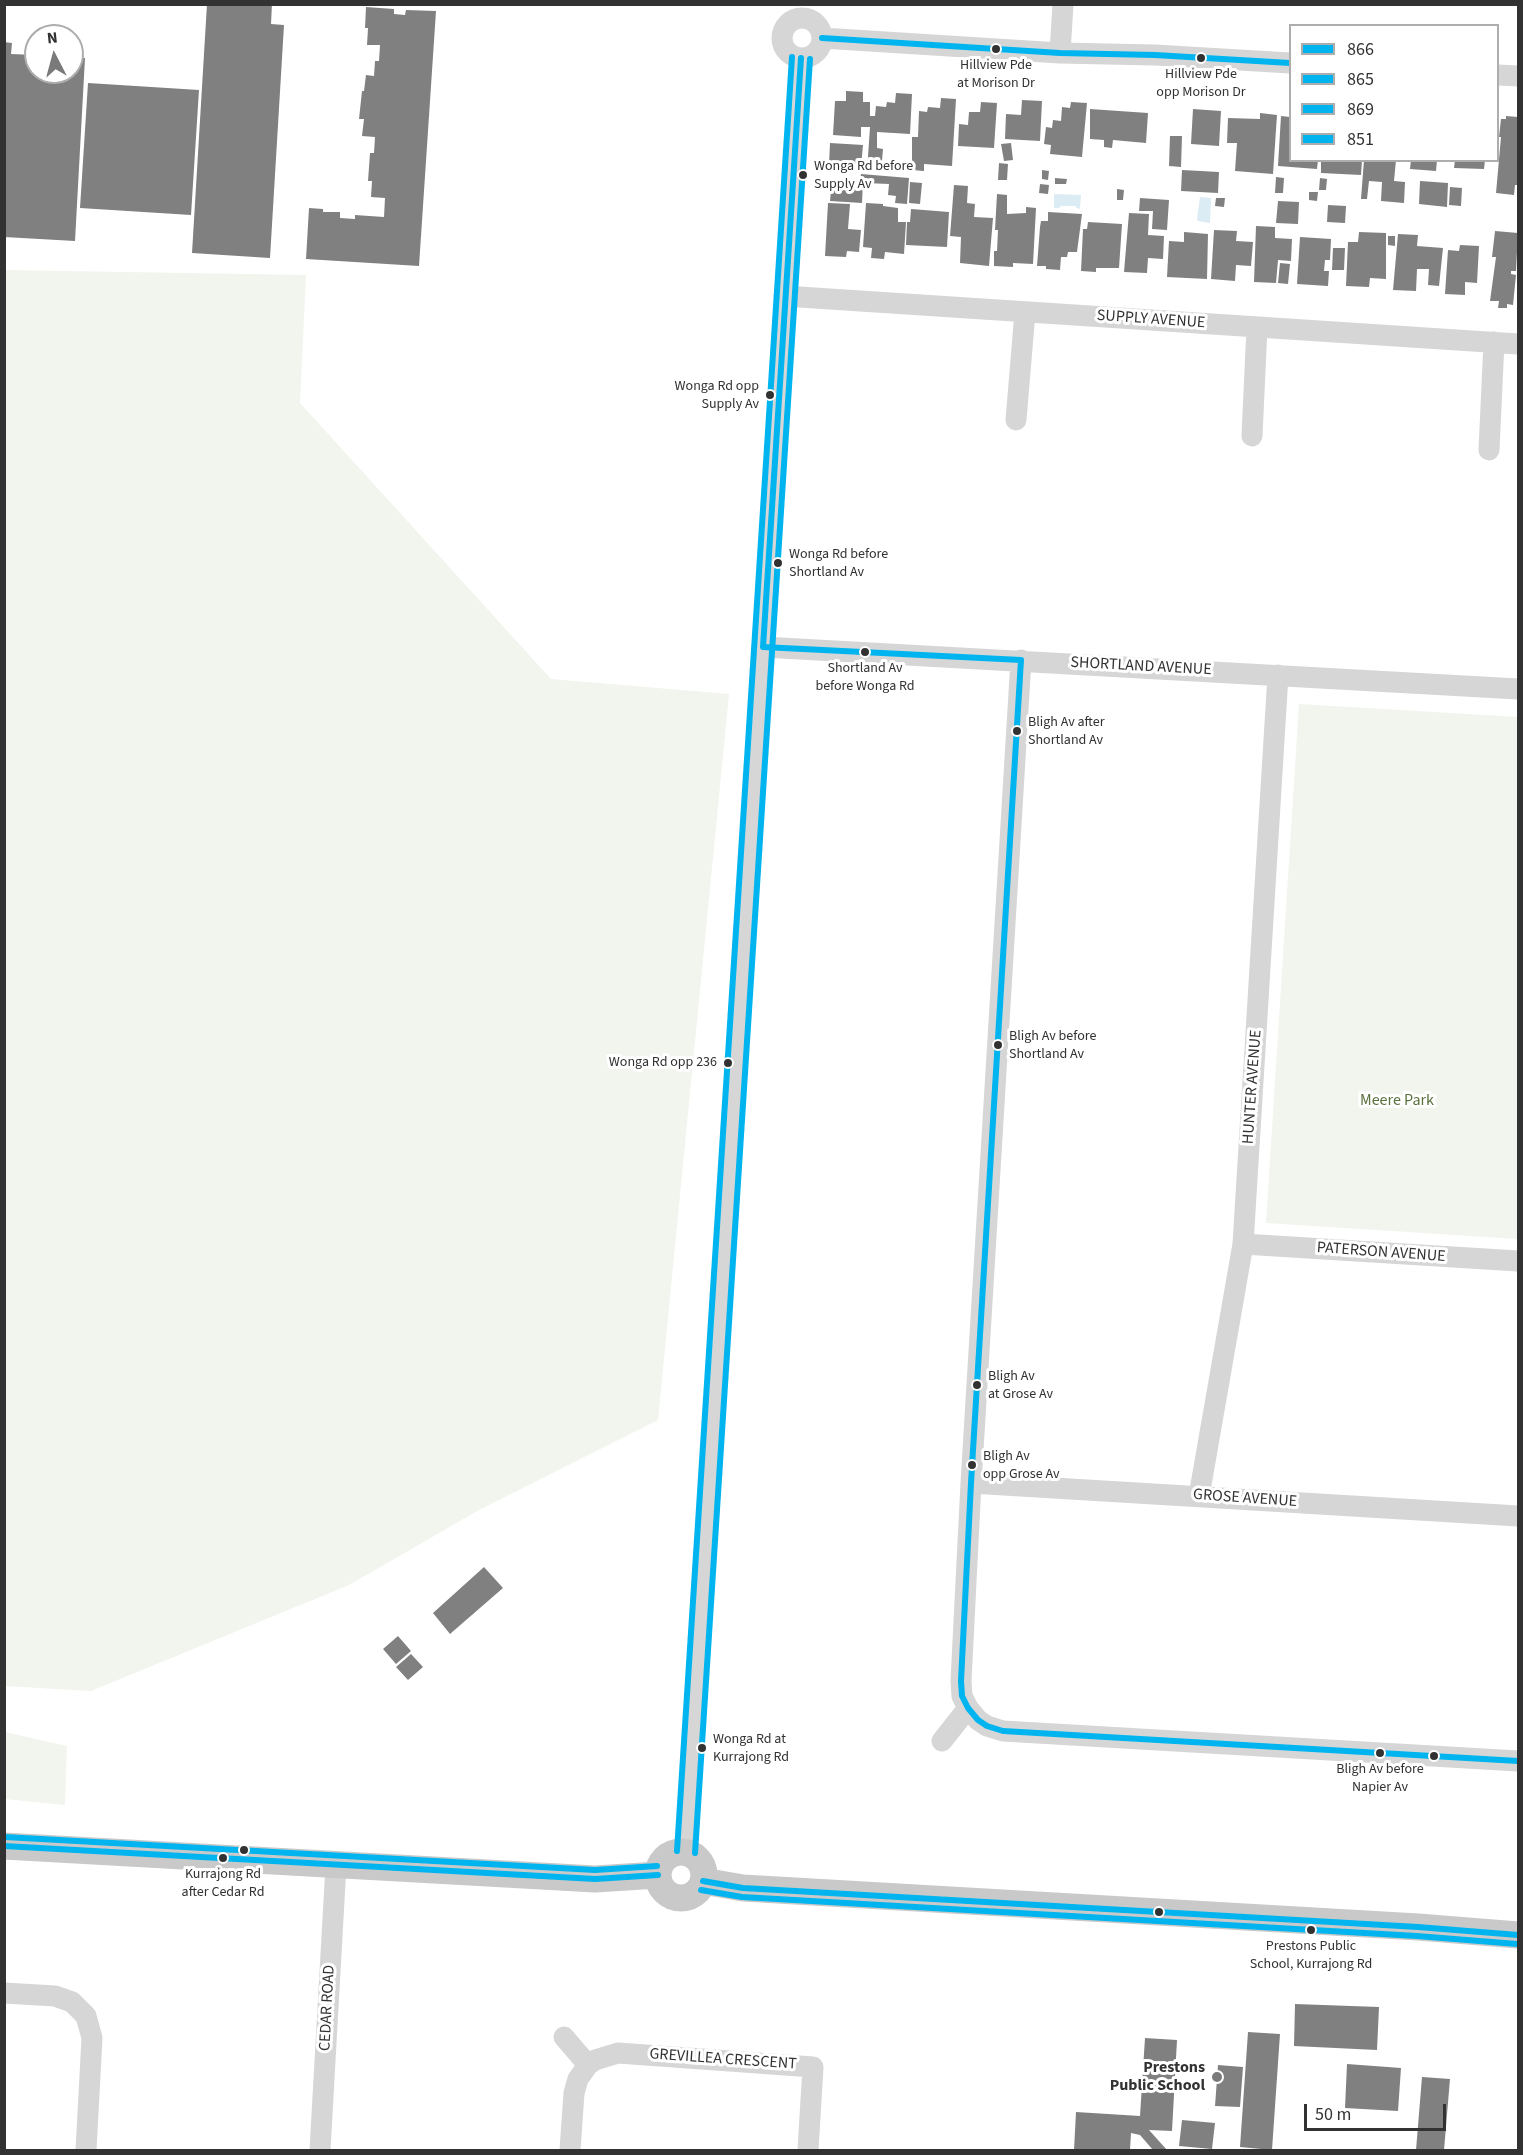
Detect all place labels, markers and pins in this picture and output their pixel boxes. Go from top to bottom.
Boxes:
marker: Hillview Pde at Morison Dr [990,43,1002,55]
marker: Hillview Pde opp Morison Dr [1195,52,1207,64]
place label: Hillview Pde at Morison Dr [957,58,1035,90]
place label: Hillview Pde opp Morison Dr [1156,67,1246,100]
place label: Wonga Rd before Supply Av [814,159,913,192]
marker: Wonga Rd before Supply Av [797,169,809,181]
place label: Wonga Rd opp Supply Av [675,379,759,412]
marker: Wonga Rd opp Supply Av [764,389,776,401]
place label: Wonga Rd before Shortland Av [789,547,888,580]
marker: Wonga Rd before Shortland Av [772,557,784,569]
marker: Shortland Av before Wonga Rd [859,646,871,658]
place label: Shortland Av before Wonga Rd [815,661,915,694]
place label: Bligh Av after Shortland Av [1028,715,1105,748]
marker: Bligh Av after Shortland Av [1011,725,1023,737]
place label: Bligh Av before Shortland Av [1009,1029,1096,1062]
marker: Bligh Av before Shortland Av [992,1039,1004,1051]
place label: Wonga Rd opp 236 [609,1055,717,1071]
marker: Wonga Rd opp 236 [722,1057,734,1069]
place label: Bligh Av at Grose Av [988,1369,1053,1402]
marker: Bligh Av at Grose Av [971,1379,983,1391]
place label: Bligh Av opp Grose Av [983,1449,1059,1482]
marker: Bligh Av opp Grose Av [966,1459,978,1471]
place label: Wonga Rd at Kurrajong Rd [713,1732,789,1764]
marker: Wonga Rd at Kurrajong Rd [696,1742,708,1754]
marker: Bligh Av before Napier Av [1374,1747,1386,1759]
unlabelled marker [1428,1750,1440,1762]
place label: Bligh Av before Napier Av [1336,1762,1424,1794]
unlabelled marker [238,1844,250,1856]
marker: Kurrajong Rd after Cedar Rd [217,1852,229,1864]
place label: Kurrajong Rd after Cedar Rd [182,1867,264,1900]
unlabelled marker [1153,1906,1165,1918]
marker: Prestons Public School, Kurrajong Rd [1305,1924,1317,1936]
place label: Prestons Public School, Kurrajong Rd [1250,1939,1372,1972]
place label: Prestons Public School [1110,2058,1205,2096]
marker: Prestons Public School [1210,2070,1224,2084]

